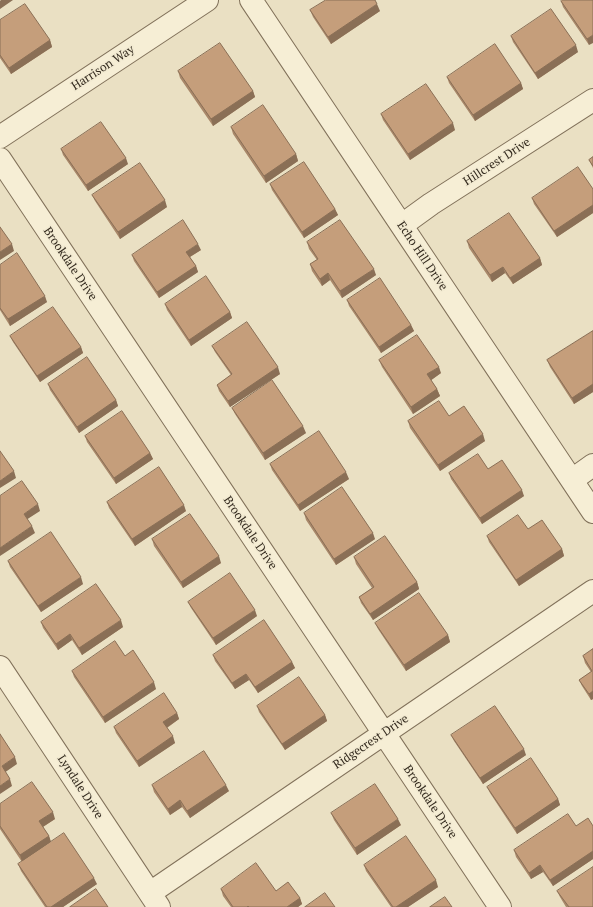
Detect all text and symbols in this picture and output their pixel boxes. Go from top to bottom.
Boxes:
street label: Harrison Way [69,42,137,94]
street label: Hillcrest Drive [461,135,533,189]
street label: Echo Hill Drive [394,219,450,293]
street label: Brookdale Drive [40,225,100,303]
street label: Brookdale Drive [220,494,280,572]
street label: Ridgecrest Drive [331,712,411,772]
street label: Lyndale Drive [54,752,106,822]
street label: Brookdale Drive [400,763,460,841]

